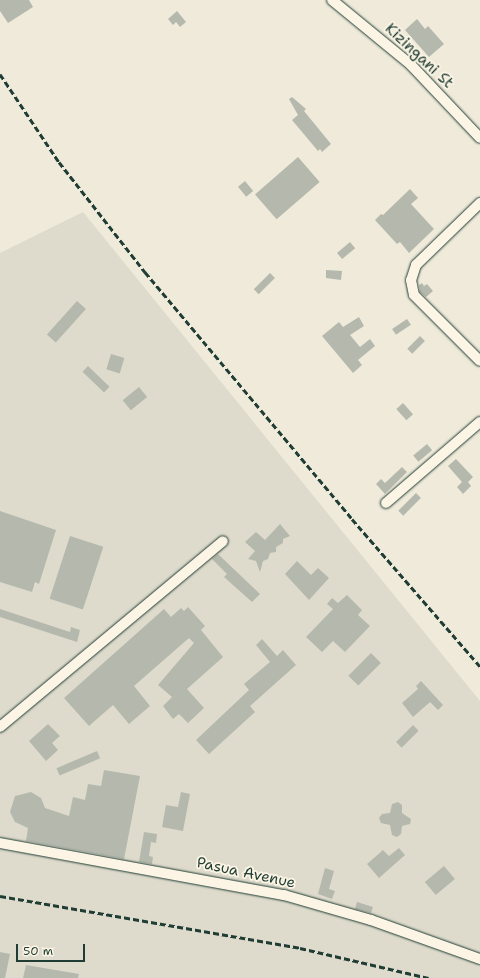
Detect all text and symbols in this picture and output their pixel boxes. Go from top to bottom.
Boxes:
street label: Kizingani St [381,20,457,92]
street label: Pasua Avenue [195,854,297,892]
scale bar [18,936,87,962]
text: 50 m [23,943,53,959]

